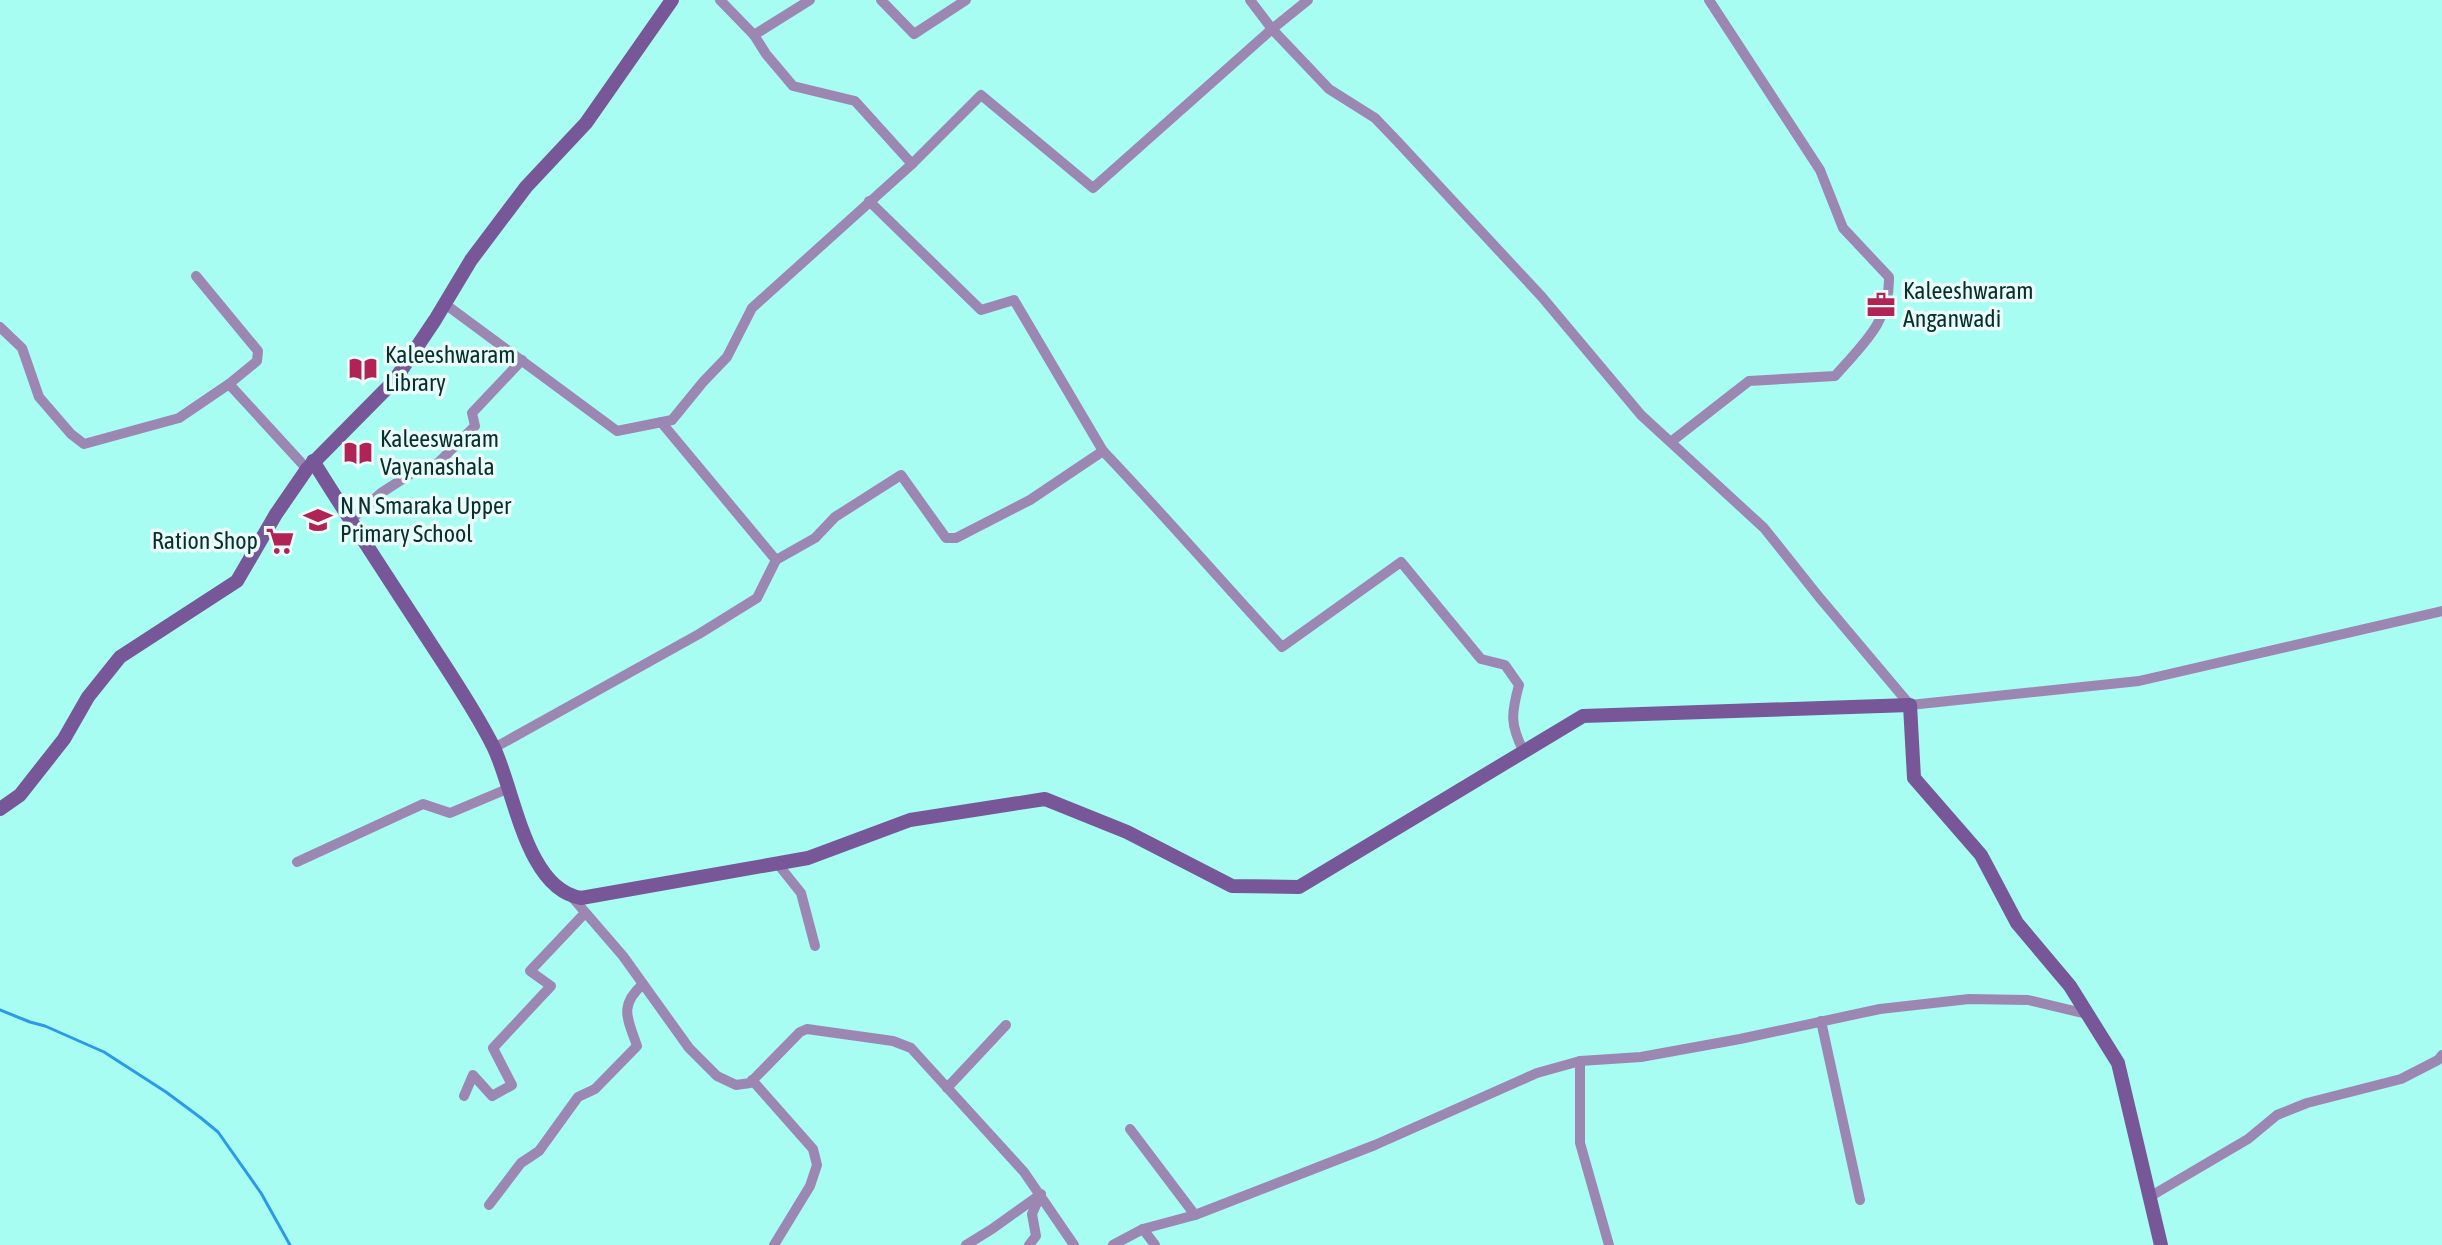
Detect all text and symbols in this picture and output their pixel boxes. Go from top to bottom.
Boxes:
place label: Kaleeshwaram Anganwadi [1903,277,2034,332]
office icon: Kaleeshwaram Anganwadi [1866,290,1896,320]
place label: Kaleeshwaram Library [385,341,516,396]
library icon: Kaleeshwaram Library [348,354,378,384]
place label: Kaleeswaram Vayanashala [380,425,499,480]
library icon: Kaleeswaram Vayanashala [343,438,373,468]
place label: N N Smaraka Upper Primary School [340,492,512,547]
school or university icon: N N Smaraka Upper Primary School [303,505,333,535]
supermarket icon: Ration Shop [265,526,295,556]
place label: Ration Shop [152,527,258,554]

